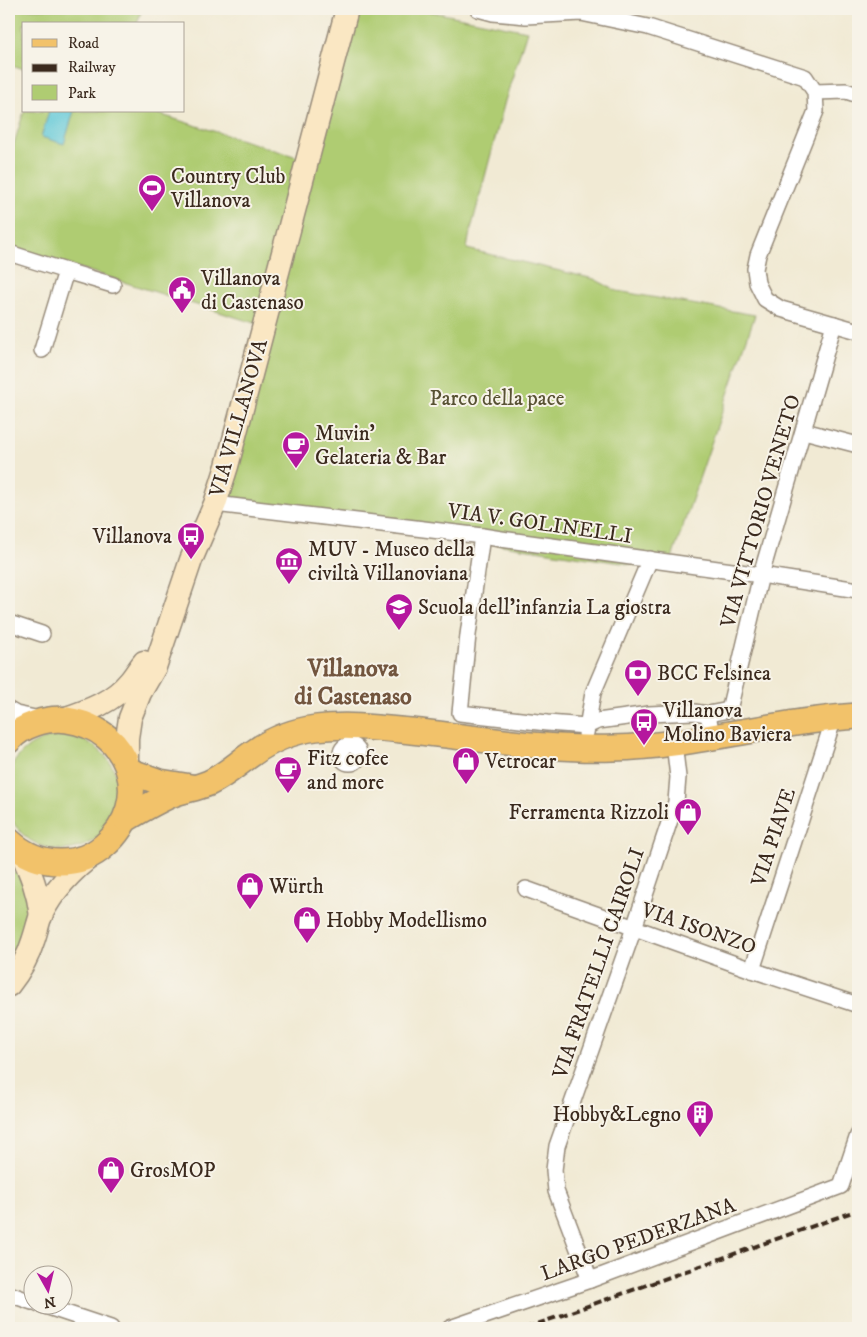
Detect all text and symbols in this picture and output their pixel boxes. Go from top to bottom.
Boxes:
legend [22,22,185,112]
text: Road [68,34,100,53]
text: Railway [68,58,116,77]
text: Park [68,84,97,103]
place label: Country Club Villanova [170,164,286,214]
sports icon: Country Club Villanova [137,173,167,212]
place label: Villanova di Castenaso [200,266,304,316]
public building icon: Villanova di Castenaso [167,275,197,314]
street label: VIA VILLANOVA [204,336,274,501]
park label: Parco della pace [429,386,565,412]
street label: VIA VITTORIO VENETO [715,392,807,632]
place label: Muvin' Gelateria & Bar [315,421,447,471]
cafe icon: Muvin' Gelateria & Bar [281,430,311,469]
street label: VIA V. GOLINELLI [445,498,634,550]
bus stop icon: Villanova [176,521,206,560]
place label: Villanova [92,524,172,550]
place label: MUV - Museo della civiltà Villanoviana [308,537,475,587]
museum icon: MUV - Museo della civiltà Villanoviana [274,546,304,585]
school or university icon: Scuola dell'infanzia La giostra [384,592,414,631]
place label: Scuola dell'infanzia La giostra [418,595,671,621]
district label: Villanova di Castenaso [294,654,412,712]
bank icon: BCC Felsinea [623,658,653,697]
place label: BCC Felsinea [657,661,771,687]
place label: Villanova Molino Baviera [662,698,792,748]
bus stop icon: Villanova Molino Baviera [629,707,659,746]
place label: Fitz cofee and more [307,746,389,796]
shop icon: Vetrocar [451,746,481,785]
place label: Vetrocar [484,749,557,775]
cafe icon: Fitz cofee and more [273,755,303,794]
street label: VIA PIAVE [746,785,802,891]
shop icon: Ferramenta Rizzoli [673,797,703,836]
place label: Ferramenta Rizzoli [509,800,669,826]
street label: VIA FRATELLI CAIROLI [547,845,651,1083]
shop icon: Würth [235,871,265,910]
place label: Würth [268,874,324,900]
street label: VIA ISONZO [637,897,760,961]
shop icon: Hobby Modellismo [292,905,322,944]
place label: Hobby Modellismo [326,908,487,934]
building icon: Hobby&Legno [685,1099,715,1138]
place label: Hobby&Legno [553,1102,681,1128]
shop icon: GrosMOP [96,1155,126,1194]
place label: GrosMOP [130,1158,216,1184]
street label: LARGO PEDERZANA [538,1192,740,1287]
north arrow [22,1264,72,1314]
text: N [42,1292,57,1312]

